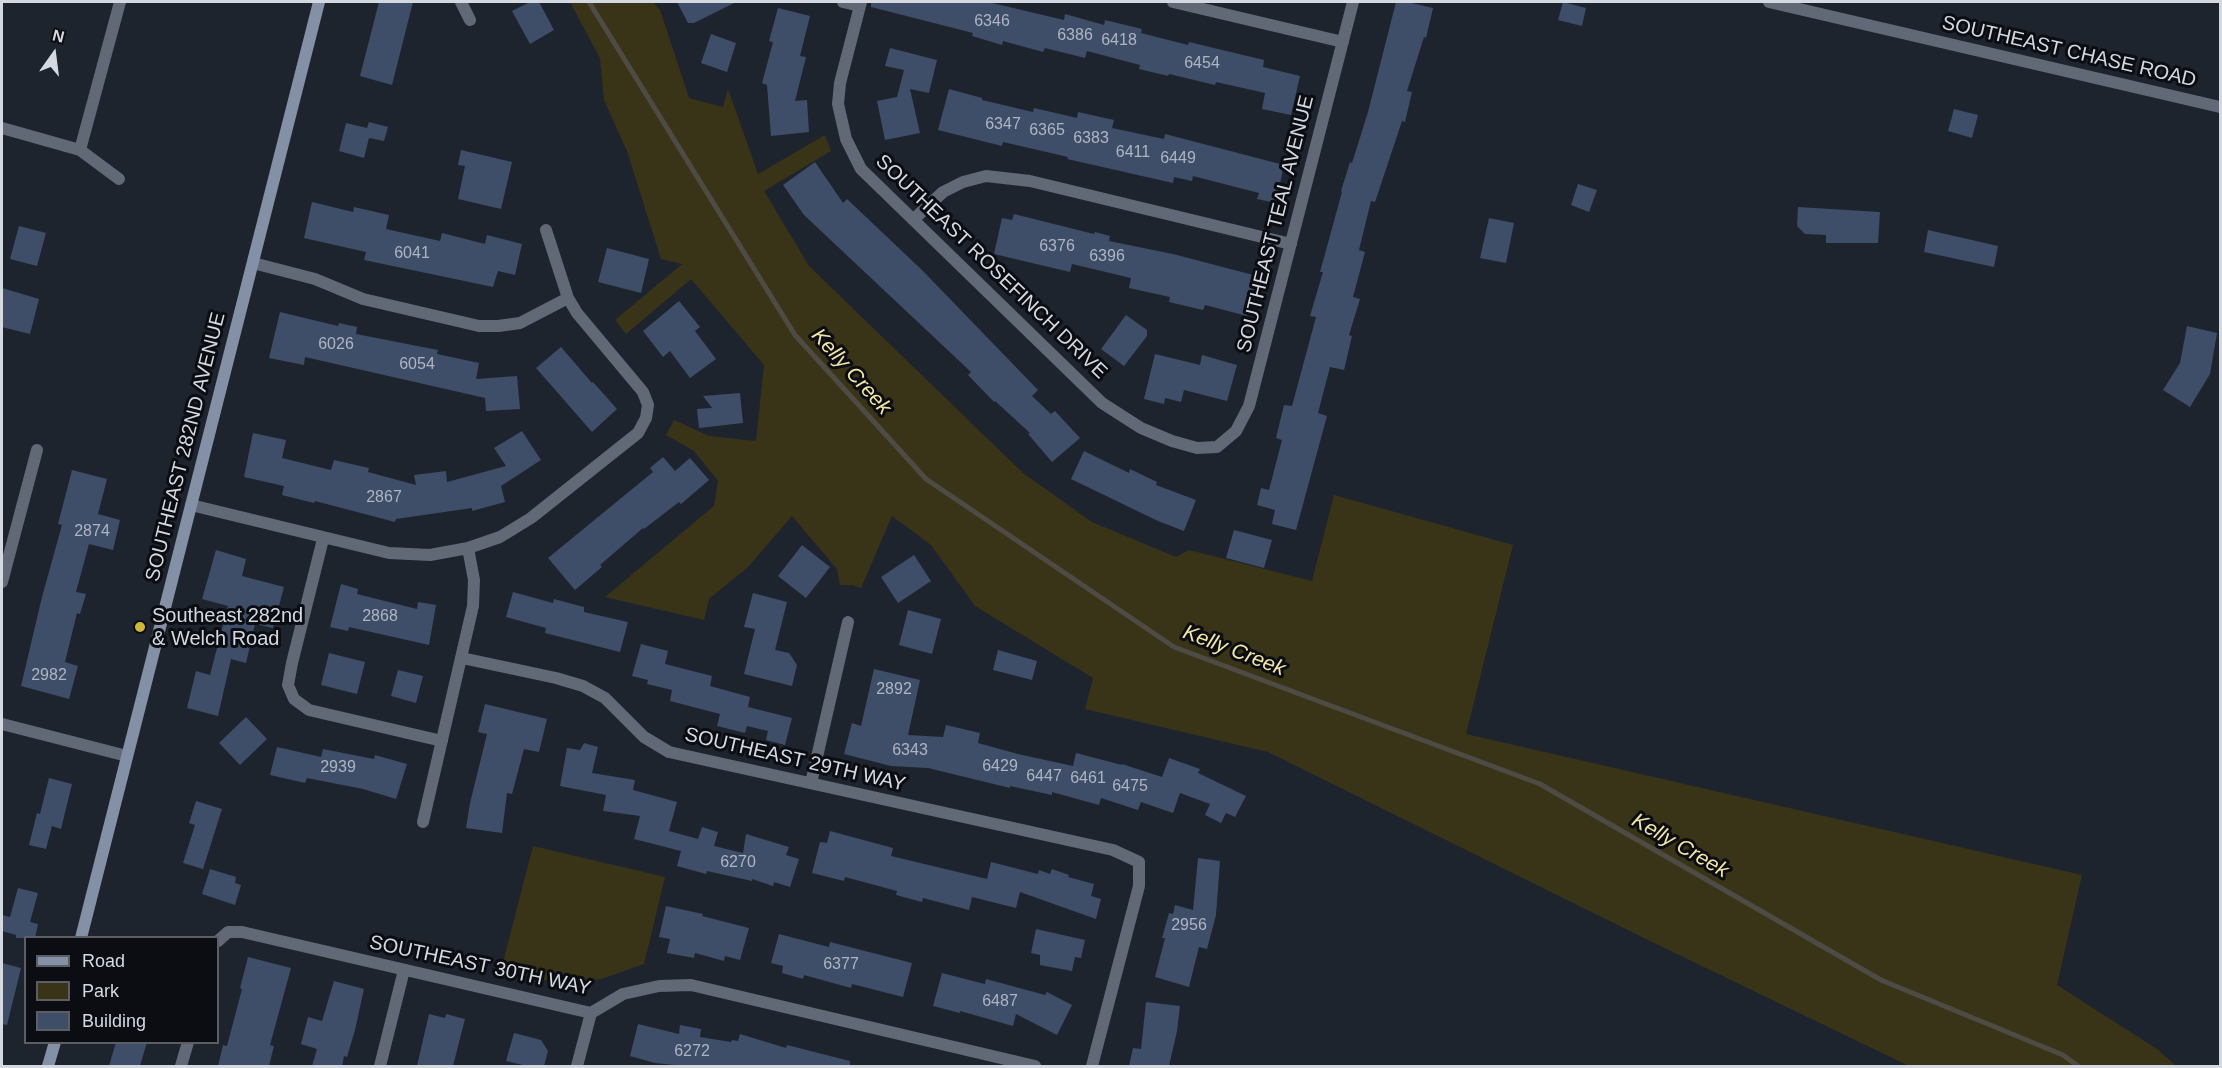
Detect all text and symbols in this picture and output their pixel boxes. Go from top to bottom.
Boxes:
street label: SOUTHEAST CHASE ROAD [1940,11,2198,93]
house number: 6346 [974,12,1010,32]
north arrow [24,24,84,84]
text: N [51,26,66,46]
house number: 6386 [1057,26,1093,46]
house number: 6418 [1101,31,1137,51]
house number: 6454 [1184,54,1220,74]
street label: SOUTHEAST TEAL AVENUE [1232,93,1320,355]
house number: 6347 [985,115,1021,135]
house number: 6365 [1029,121,1065,141]
house number: 6383 [1073,129,1109,149]
house number: 6411 [1116,143,1150,163]
house number: 6449 [1160,149,1196,169]
street label: SOUTHEAST ROSEFINCH DRIVE [870,150,1112,384]
house number: 6376 [1039,237,1075,257]
house number: 6041 [394,244,430,264]
house number: 6396 [1089,247,1125,267]
street label: SOUTHEAST 282ND AVENUE [141,310,231,584]
water label: Kelly Creek [806,324,896,420]
house number: 6026 [318,335,354,355]
house number: 6054 [399,355,435,375]
house number: 2867 [366,488,402,508]
house number: 2874 [74,522,110,542]
place label: Southeast 282nd & Welch Road [152,604,303,651]
house number: 2868 [362,607,398,627]
marker: Southeast 282nd & Welch Road [133,620,147,634]
water label: Kelly Creek [1179,620,1289,682]
house number: 2982 [31,666,67,686]
house number: 2892 [876,680,912,700]
street label: SOUTHEAST 29TH WAY [682,723,908,797]
house number: 6343 [892,741,928,761]
house number: 6429 [982,757,1018,777]
house number: 2939 [320,758,356,778]
house number: 6447 [1026,767,1062,787]
house number: 6461 [1070,769,1106,789]
house number: 6475 [1112,777,1148,797]
water label: Kelly Creek [1627,808,1733,884]
house number: 6270 [720,853,756,873]
house number: 2956 [1171,916,1207,936]
street label: SOUTHEAST 30TH WAY [367,931,593,1001]
legend [24,936,219,1044]
text: Road [82,951,125,971]
house number: 6377 [823,955,859,975]
text: Park [82,981,119,1001]
house number: 6487 [982,992,1018,1012]
text: Building [82,1011,146,1031]
house number: 6272 [674,1042,710,1062]

